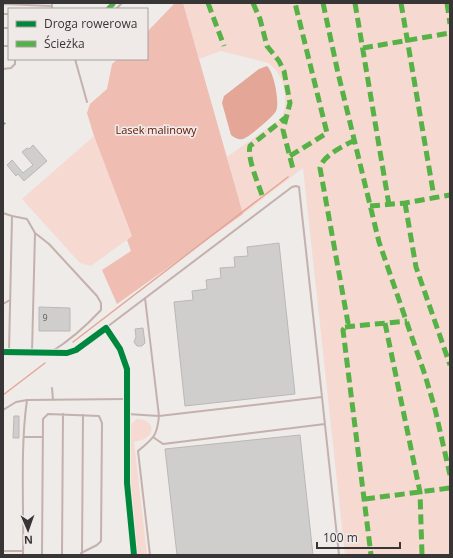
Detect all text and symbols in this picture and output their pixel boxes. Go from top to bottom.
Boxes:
legend [8,8,148,60]
text: Droga rowerowa [44,15,137,32]
text: Ścieżka [44,35,85,52]
park label: Lasek malinowy [115,122,197,137]
house number: 9 [42,311,48,324]
north arrow [8,510,48,550]
scale bar [317,524,400,550]
text: 100 m [323,529,358,546]
text: N [24,533,33,548]

